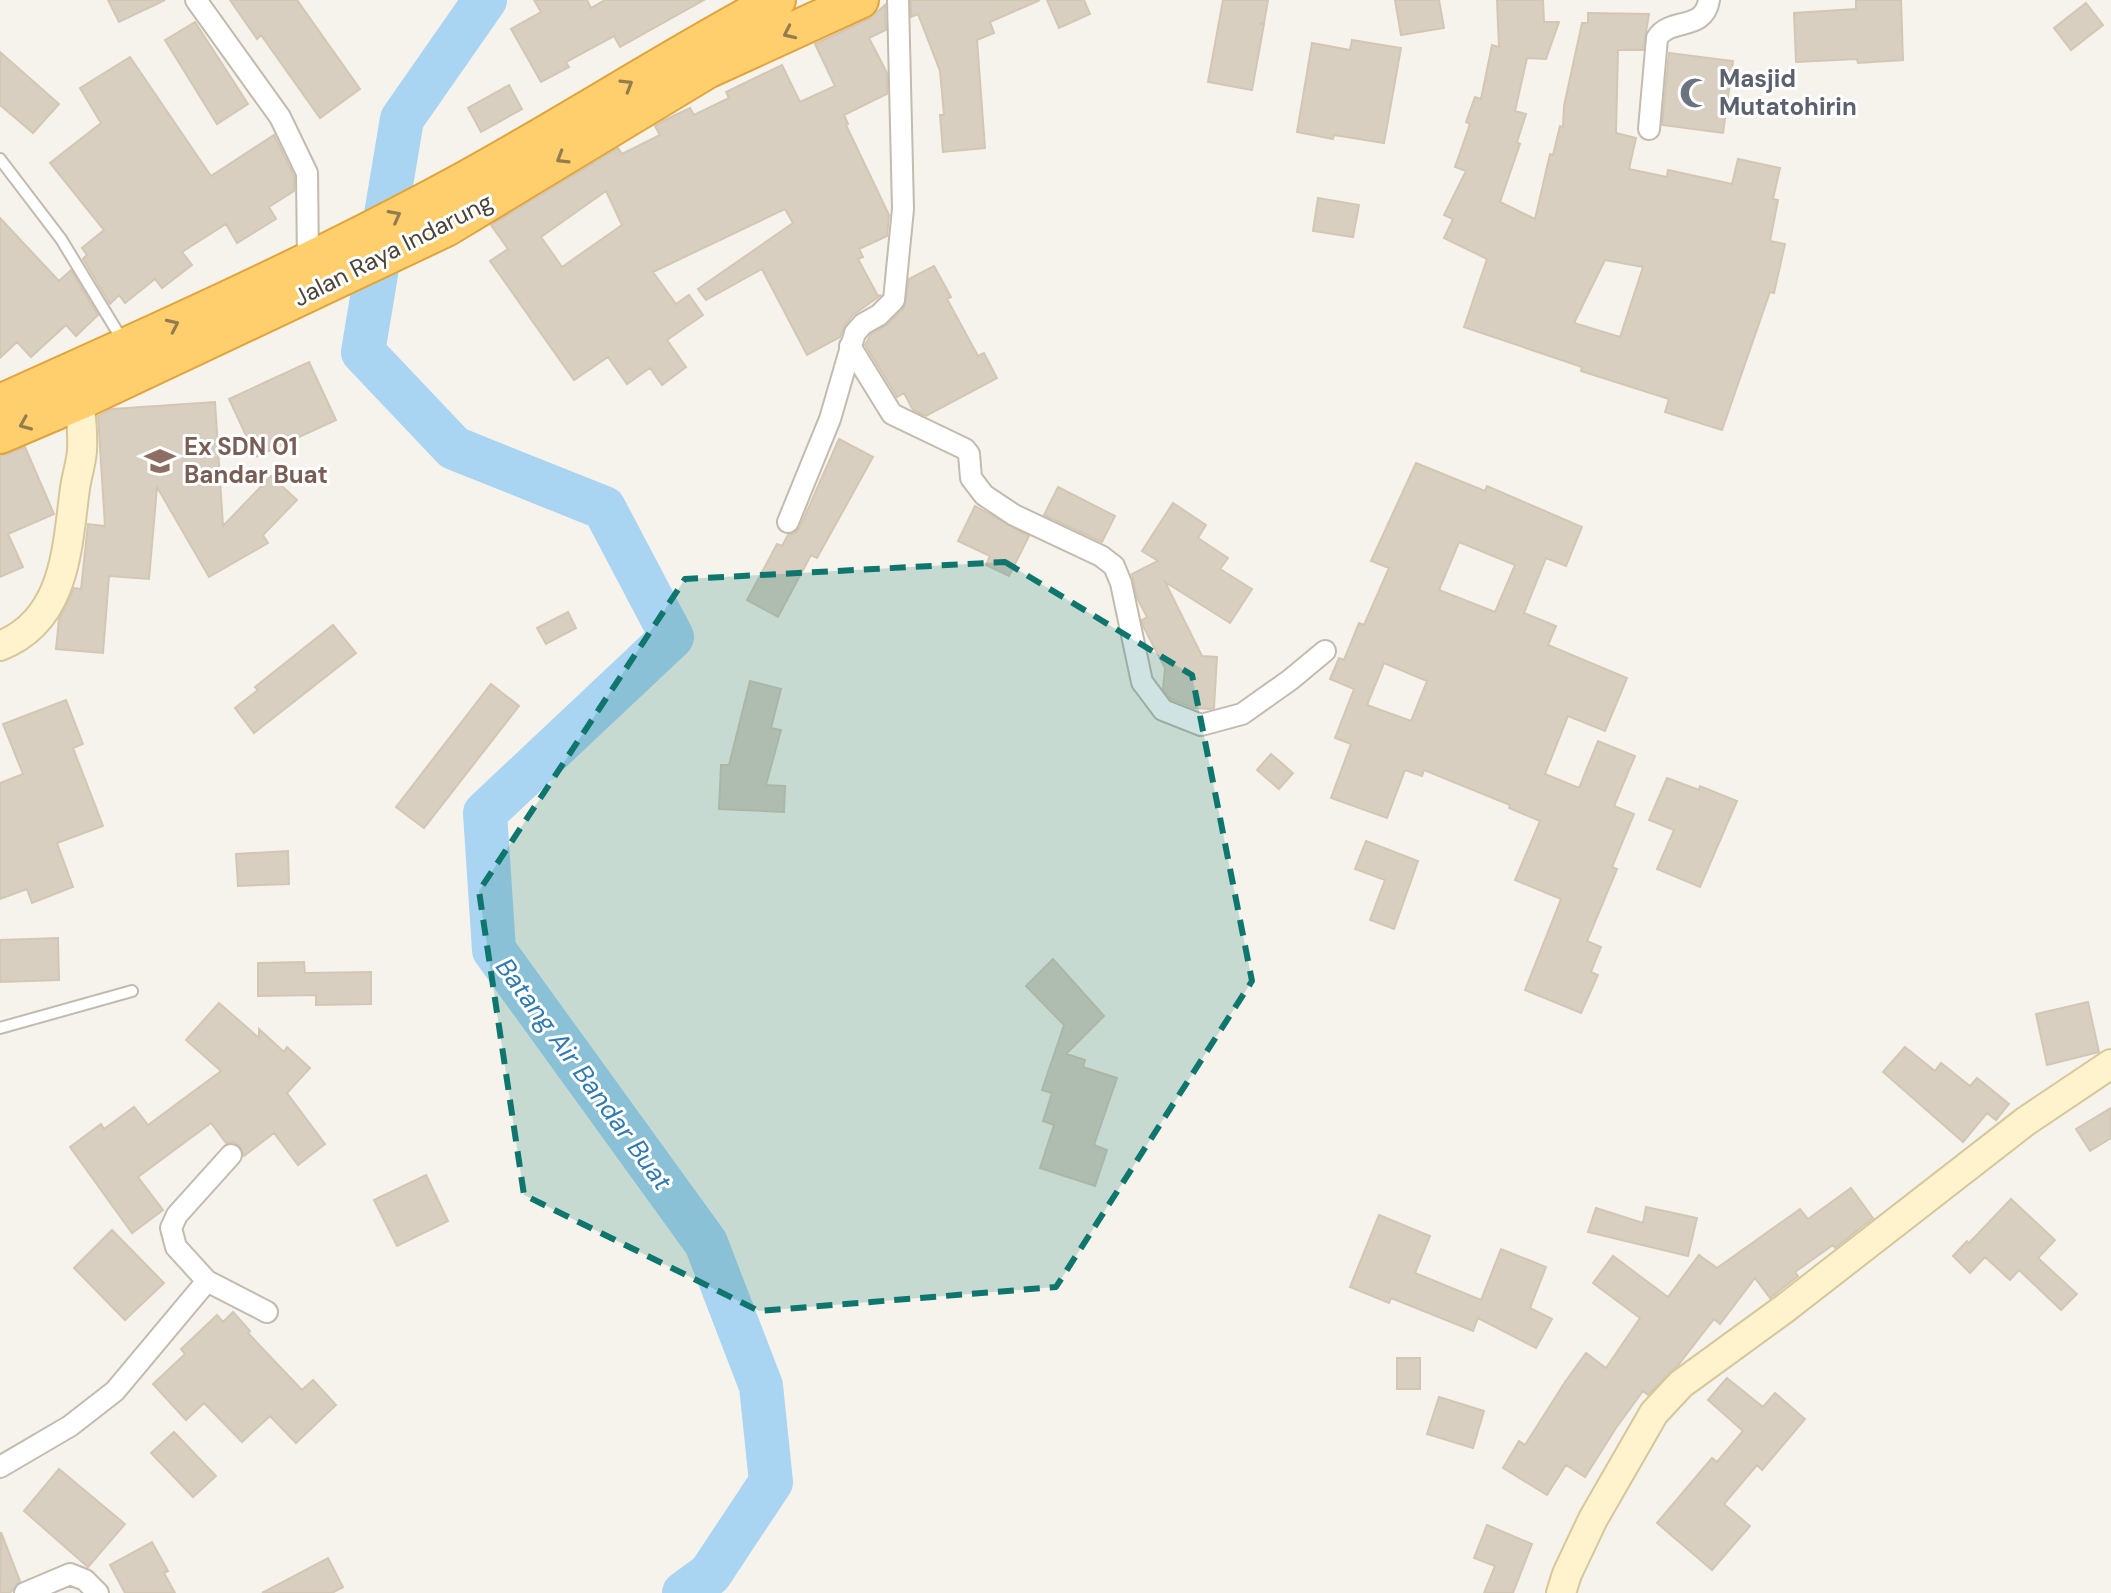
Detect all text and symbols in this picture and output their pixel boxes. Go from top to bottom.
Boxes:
one-way arrow [783,23,797,39]
place label: Masjid Mutatohirin [1719,63,1857,122]
mosque icon: Masjid Mutatohirin [1678,76,1712,110]
one-way arrow [618,80,633,95]
one-way arrow [556,148,571,164]
street label: Jalan Raya Indarung [288,186,498,313]
one-way arrow [387,211,401,226]
one-way arrow [165,319,179,335]
one-way arrow [19,415,33,431]
place label: Ex SDN 01 Bandar Buat [184,431,328,490]
school or university icon: Ex SDN 01 Bandar Buat [143,444,177,478]
water label: Batang Air Bandar Buat [488,951,680,1198]

